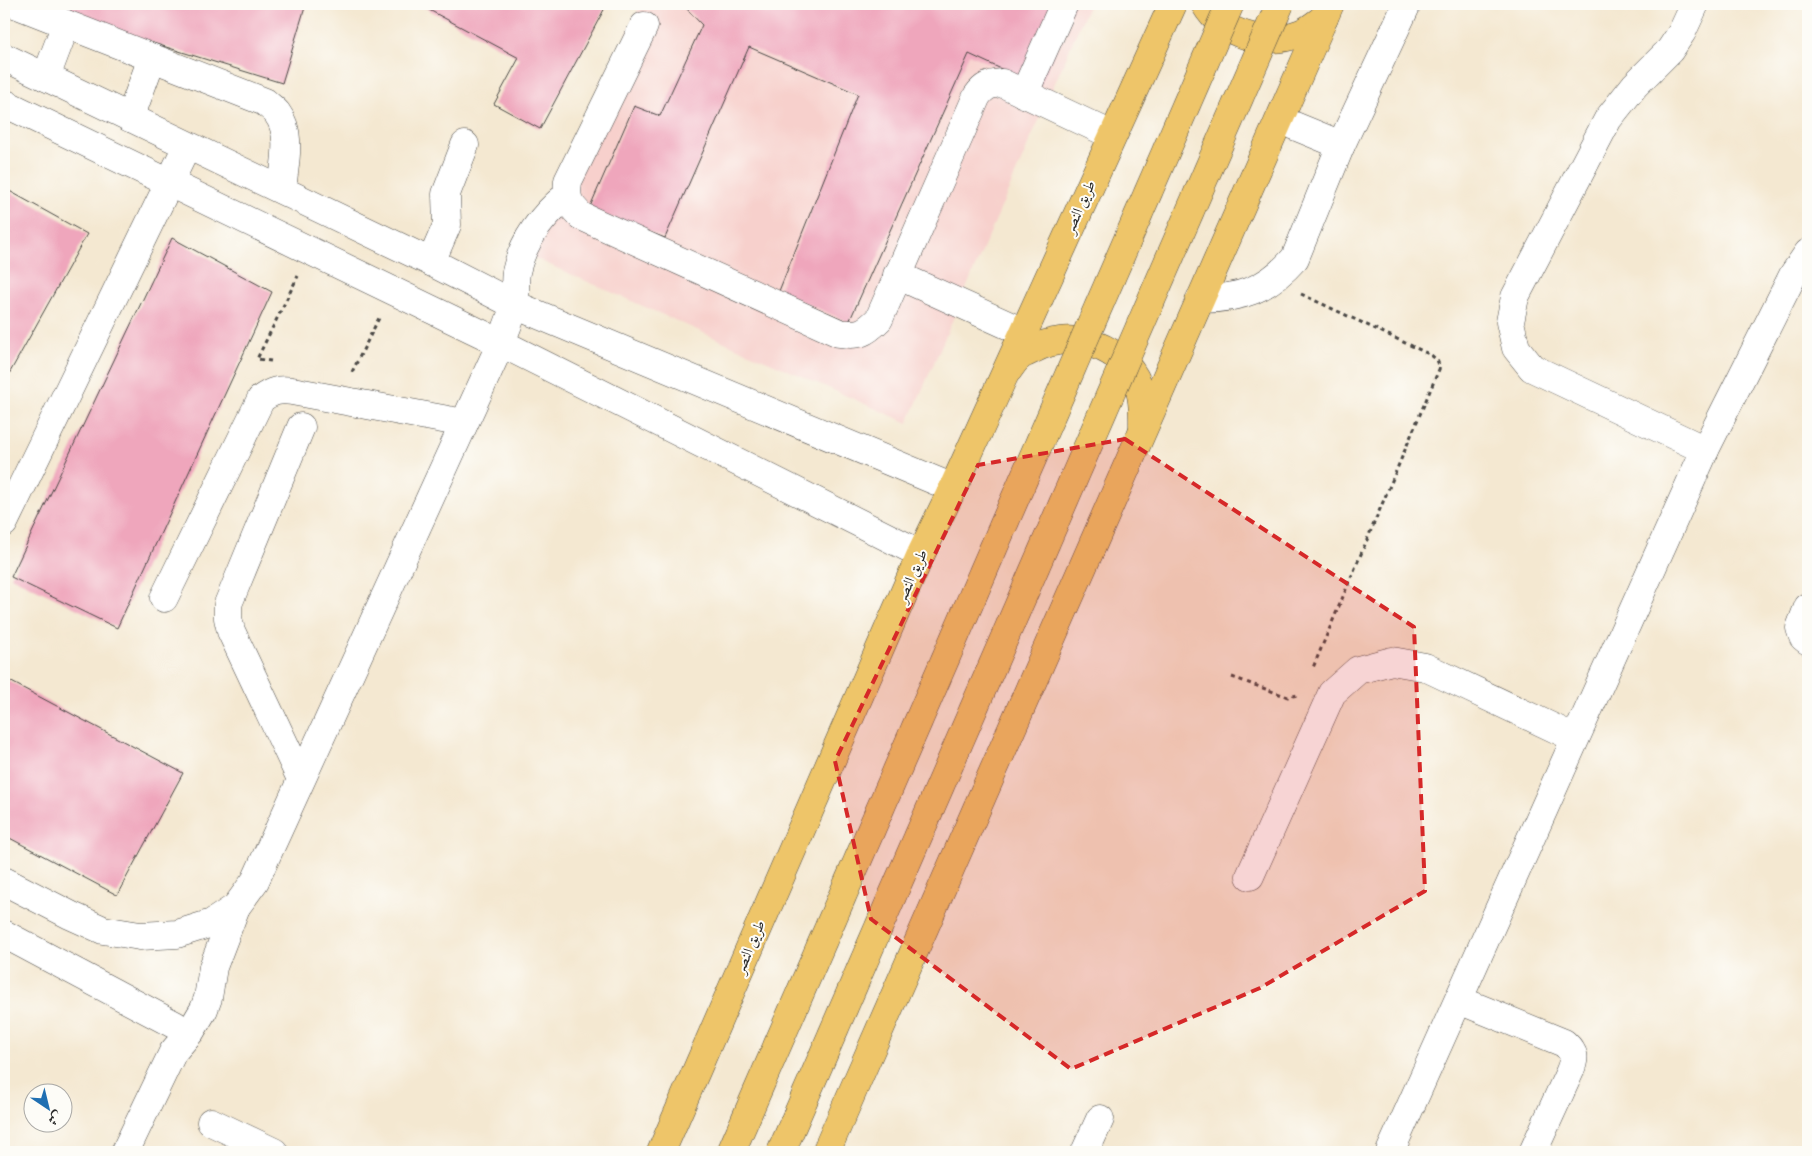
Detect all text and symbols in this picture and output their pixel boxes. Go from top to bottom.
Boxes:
street label: طريق النصر [1059,178,1100,238]
street label: طريق النصر [891,547,932,607]
street label: طريق النصر [730,918,770,978]
north arrow [22,1084,72,1134]
text: ش [44,1106,66,1129]

